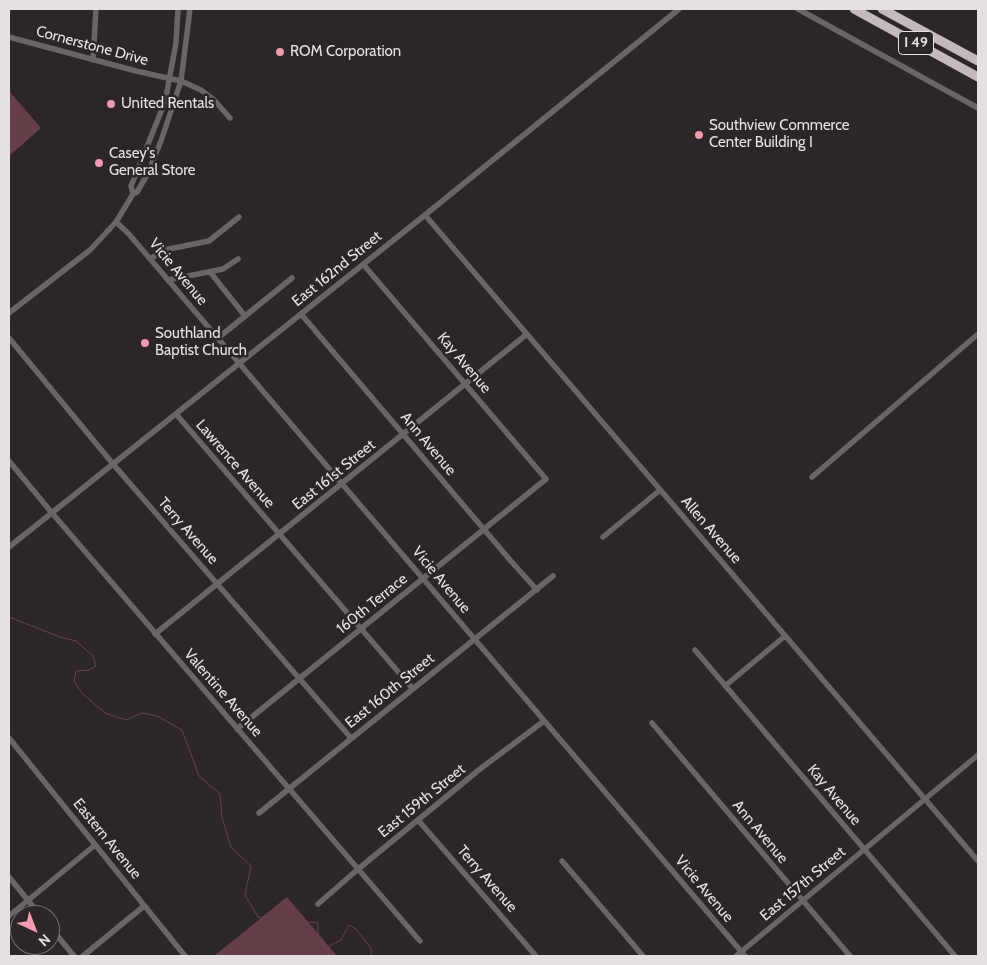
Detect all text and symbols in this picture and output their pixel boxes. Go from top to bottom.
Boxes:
street label: Cornerstone Drive [34,22,150,70]
road number: I 49 [898,32,934,54]
place label: ROM Corporation [290,43,401,61]
marker: ROM Corporation [274,46,286,58]
place label: United Rentals [121,95,214,113]
marker: United Rentals [105,98,117,110]
place label: Southview Commerce Center Building I [709,117,850,152]
marker: Southview Commerce Center Building I [693,129,705,141]
place label: Casey's General Store [109,145,196,180]
marker: Casey's General Store [93,157,105,169]
street label: East 162nd Street [289,227,385,311]
street label: Vicie Avenue [145,235,211,309]
place label: Southland Baptist Church [155,325,247,360]
street label: Kay Avenue [433,329,495,397]
marker: Southland Baptist Church [139,337,151,349]
street label: Ann Avenue [396,409,460,479]
street label: Lawrence Avenue [192,416,278,512]
street label: East 161st Street [289,436,379,514]
street label: Allen Avenue [677,493,745,567]
street label: Terry Avenue [154,494,222,568]
street label: Vicie Avenue [408,543,474,617]
street label: 160th Terrace [333,570,411,638]
street label: Valentine Avenue [180,645,266,741]
street label: East 160th Street [342,650,438,732]
street label: East 159th Street [375,760,469,842]
street label: Kay Avenue [803,761,865,829]
street label: Eastern Avenue [69,795,145,883]
street label: Ann Avenue [728,797,792,867]
street label: Terry Avenue [453,842,521,916]
street label: East 157th Street [757,843,849,925]
street label: Vicie Avenue [671,852,737,926]
north arrow [10,905,60,955]
text: N [35,930,54,950]

